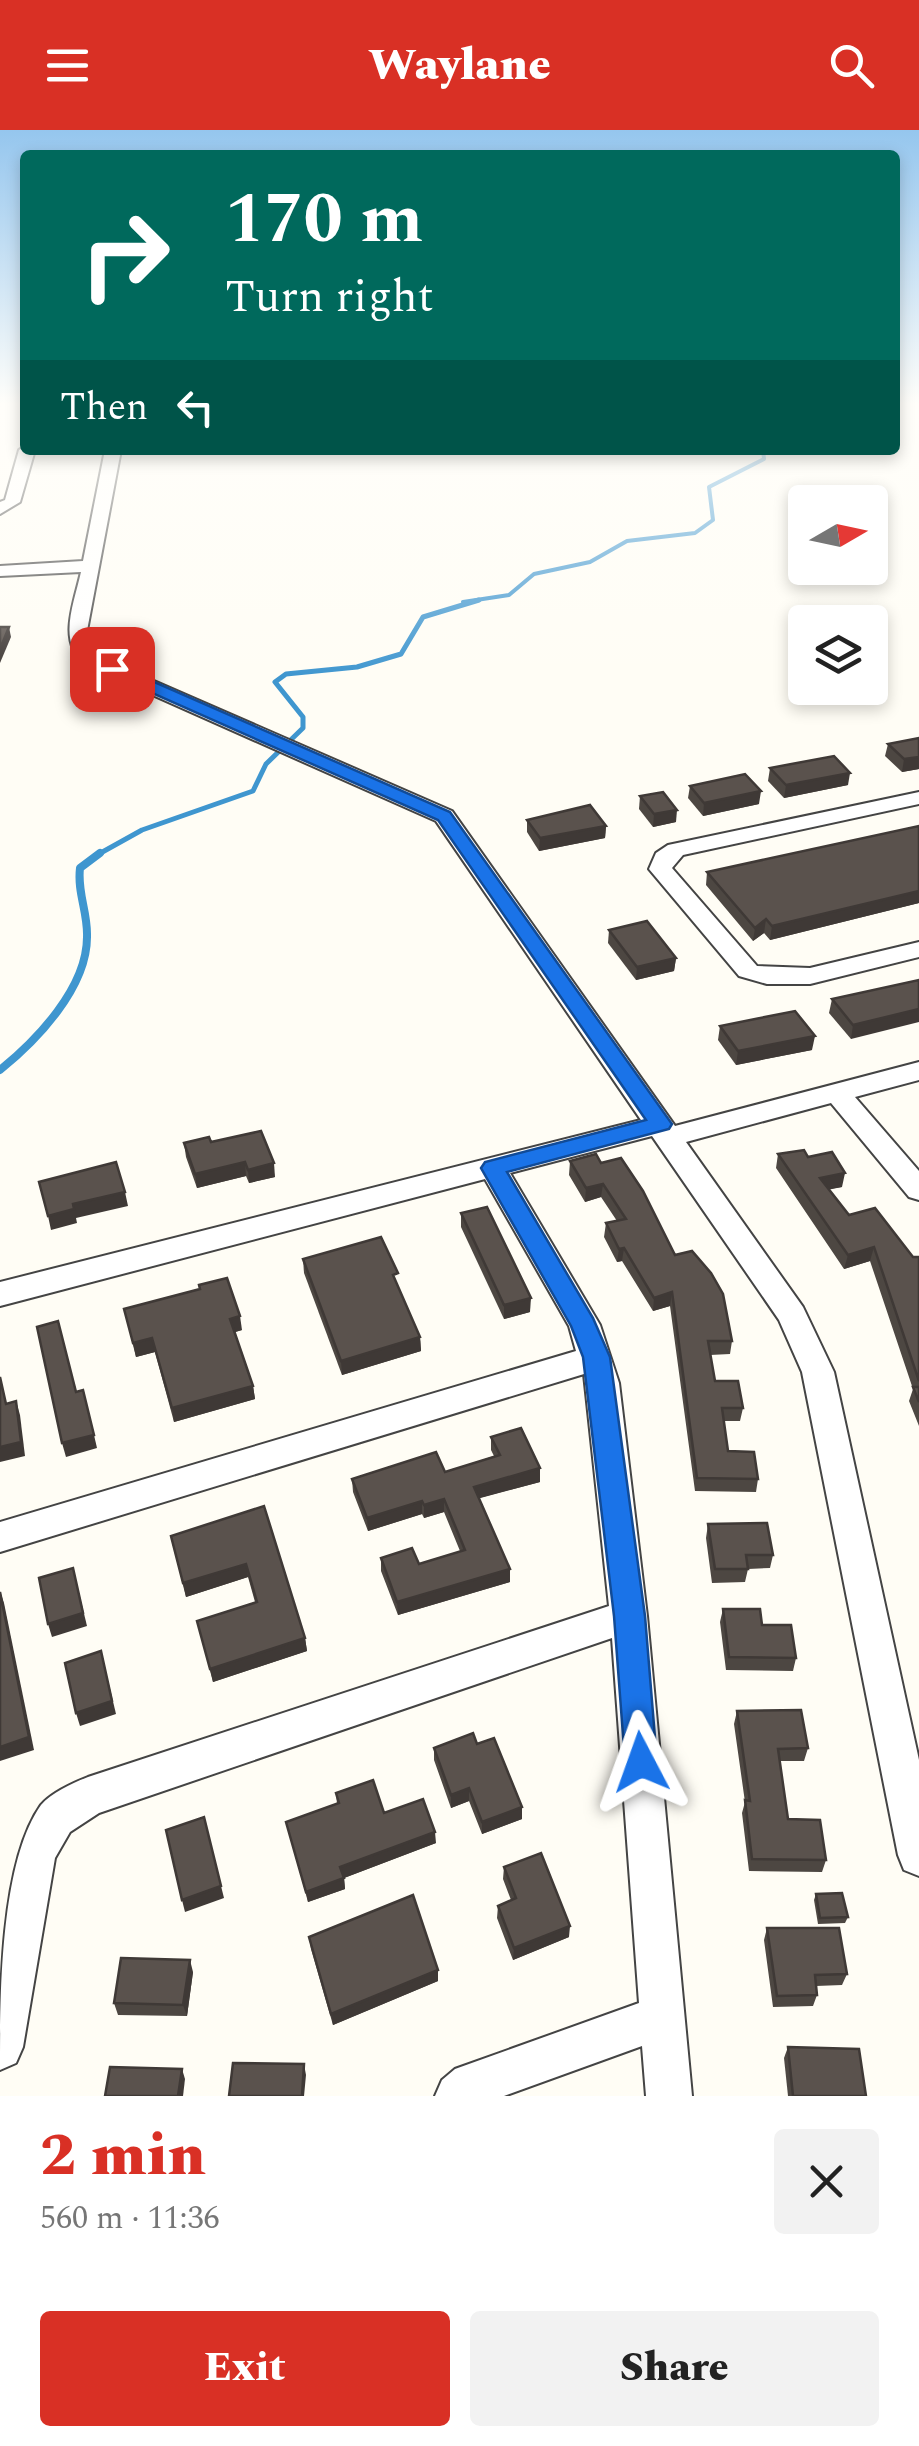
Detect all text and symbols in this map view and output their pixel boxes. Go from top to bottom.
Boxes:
text: Waylane [368,31,551,100]
icon: menu [40,38,95,93]
icon: search [824,38,879,93]
text: 170 m [225,167,423,273]
icon: right [60,190,190,320]
text: Turn right [225,263,434,332]
text: Then [60,379,148,437]
icon: left [168,380,223,435]
north arrow [788,485,888,585]
map controls [788,485,888,705]
button: layers [788,605,888,705]
pin [70,627,155,712]
icon: arrive [85,642,140,697]
position arrow [589,1710,693,1814]
text: 2 min [40,2110,206,2202]
button: close [774,2129,879,2234]
text: 560 m · 11:36 [40,2194,220,2243]
button: Exit [40,2311,450,2426]
button: Share [470,2311,879,2426]

